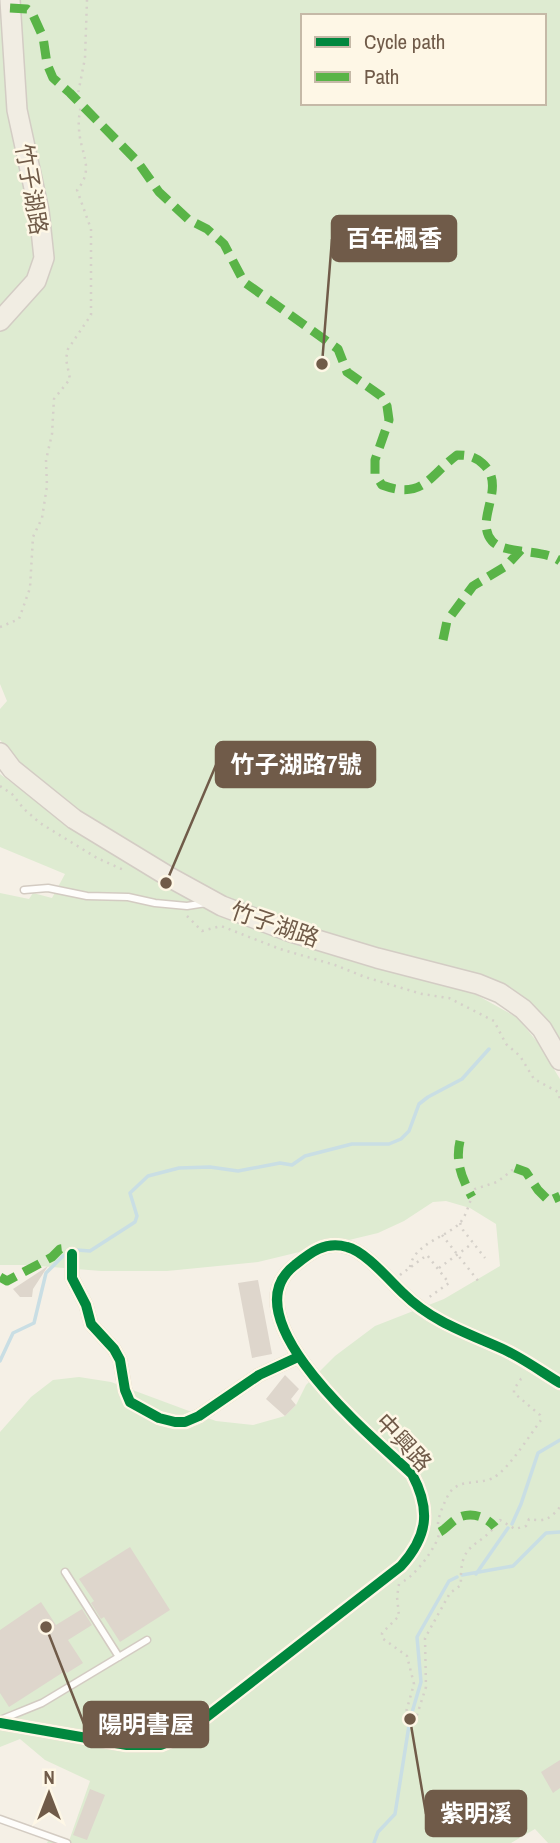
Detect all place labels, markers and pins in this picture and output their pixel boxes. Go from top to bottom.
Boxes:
callout: 百年楓香 [332,216,456,261]
callout: 竹子湖路7號 [216,742,375,787]
callout: 陽明書屋 [84,1702,208,1747]
callout: 紫明溪 [426,1791,526,1836]

